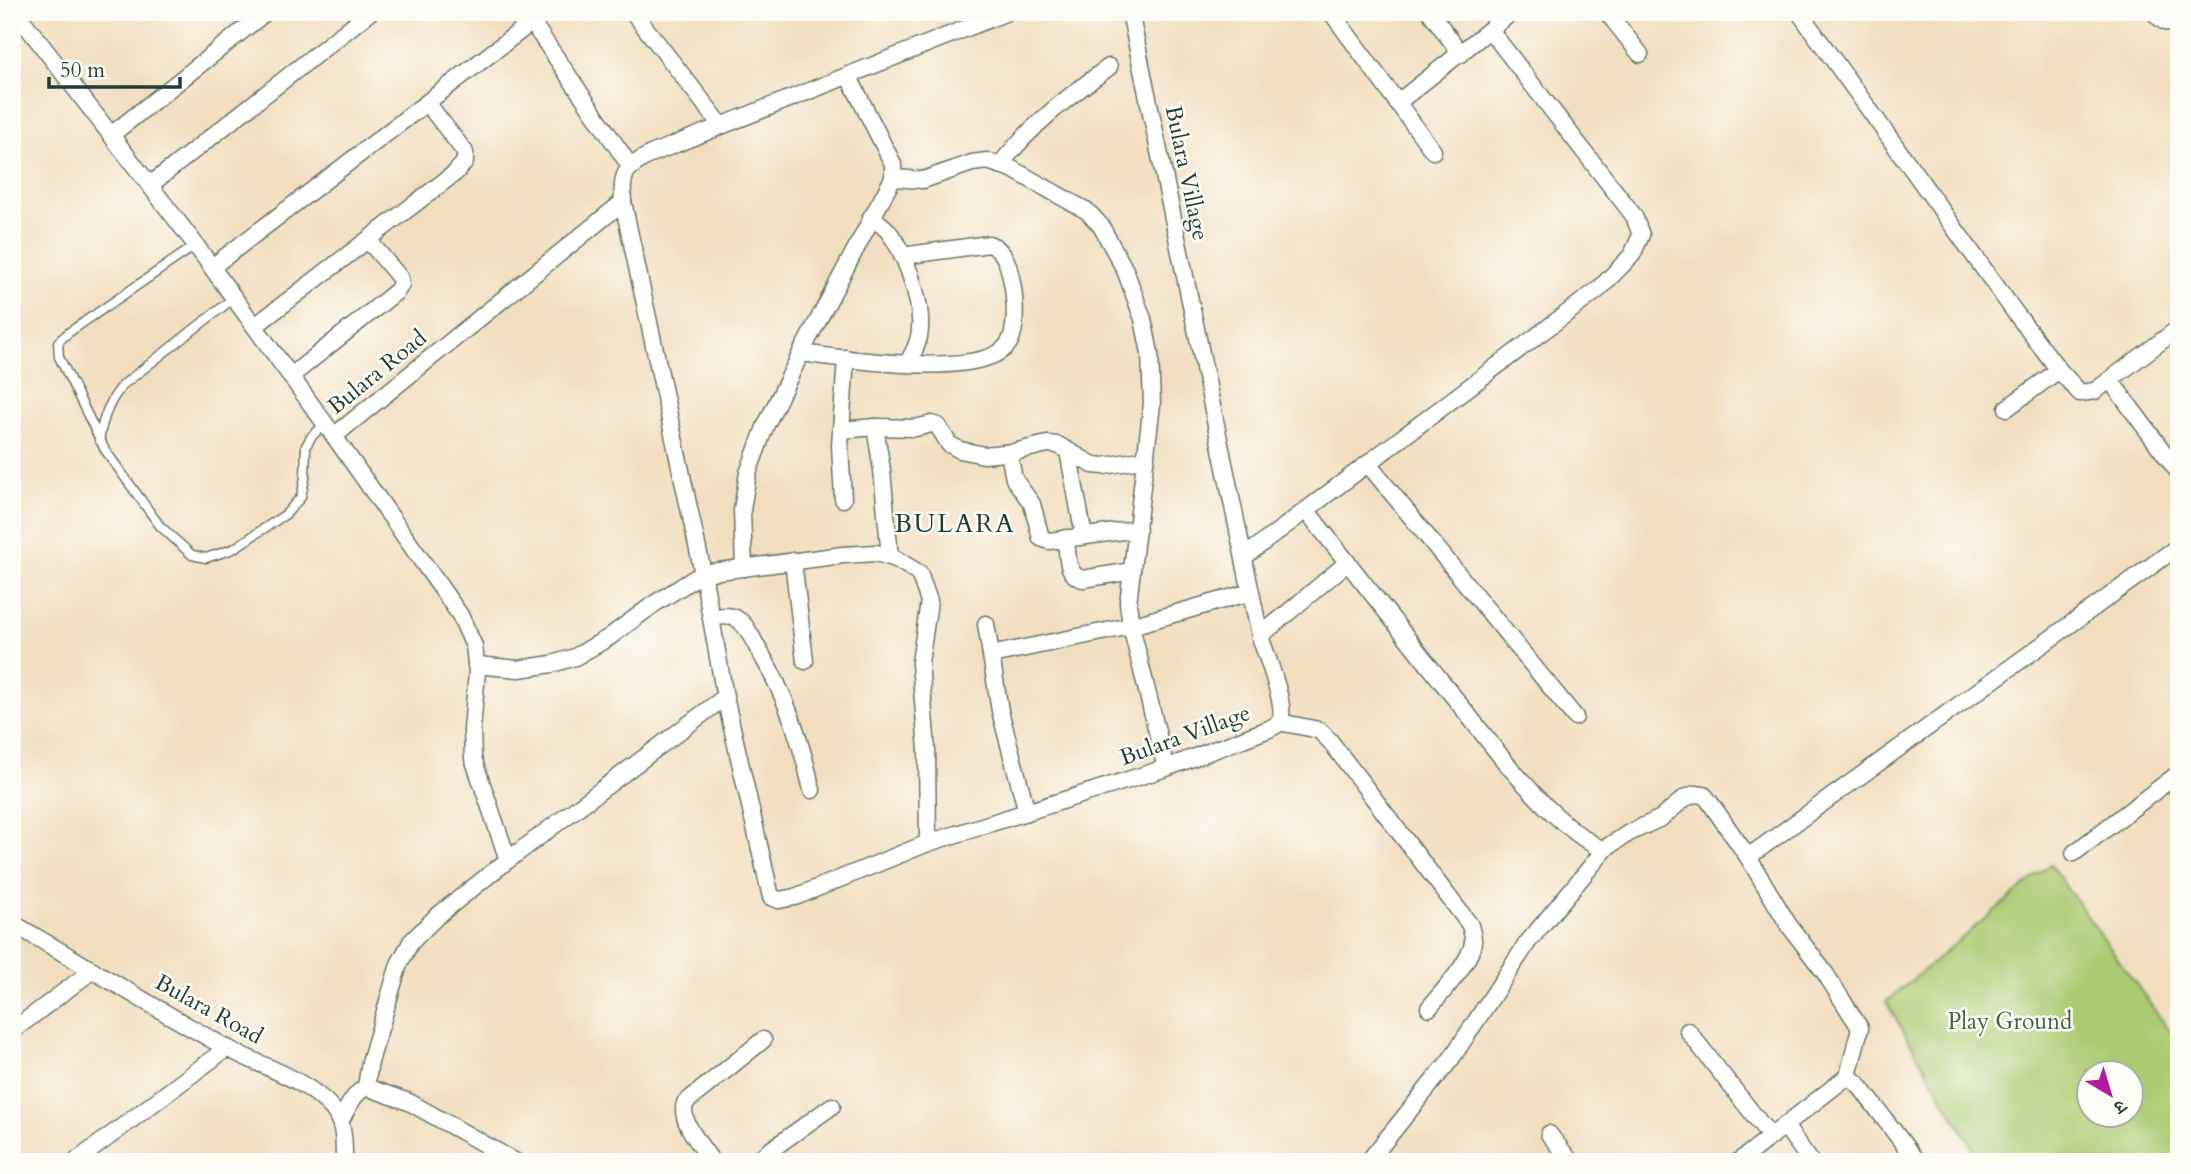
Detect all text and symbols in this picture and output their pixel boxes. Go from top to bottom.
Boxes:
scale bar [49,46,180,90]
text: 50 m [60,56,105,85]
street label: Bulara Village [1158,103,1216,243]
street label: Bulara Road [321,322,434,422]
district label: BULARA [894,506,1016,541]
street label: Bulara Village [1115,697,1255,773]
street label: Bulara Road [149,967,269,1052]
park label: Play Ground [1948,1006,2073,1037]
north arrow [2076,1058,2146,1128]
text: उ [2107,1092,2133,1121]

